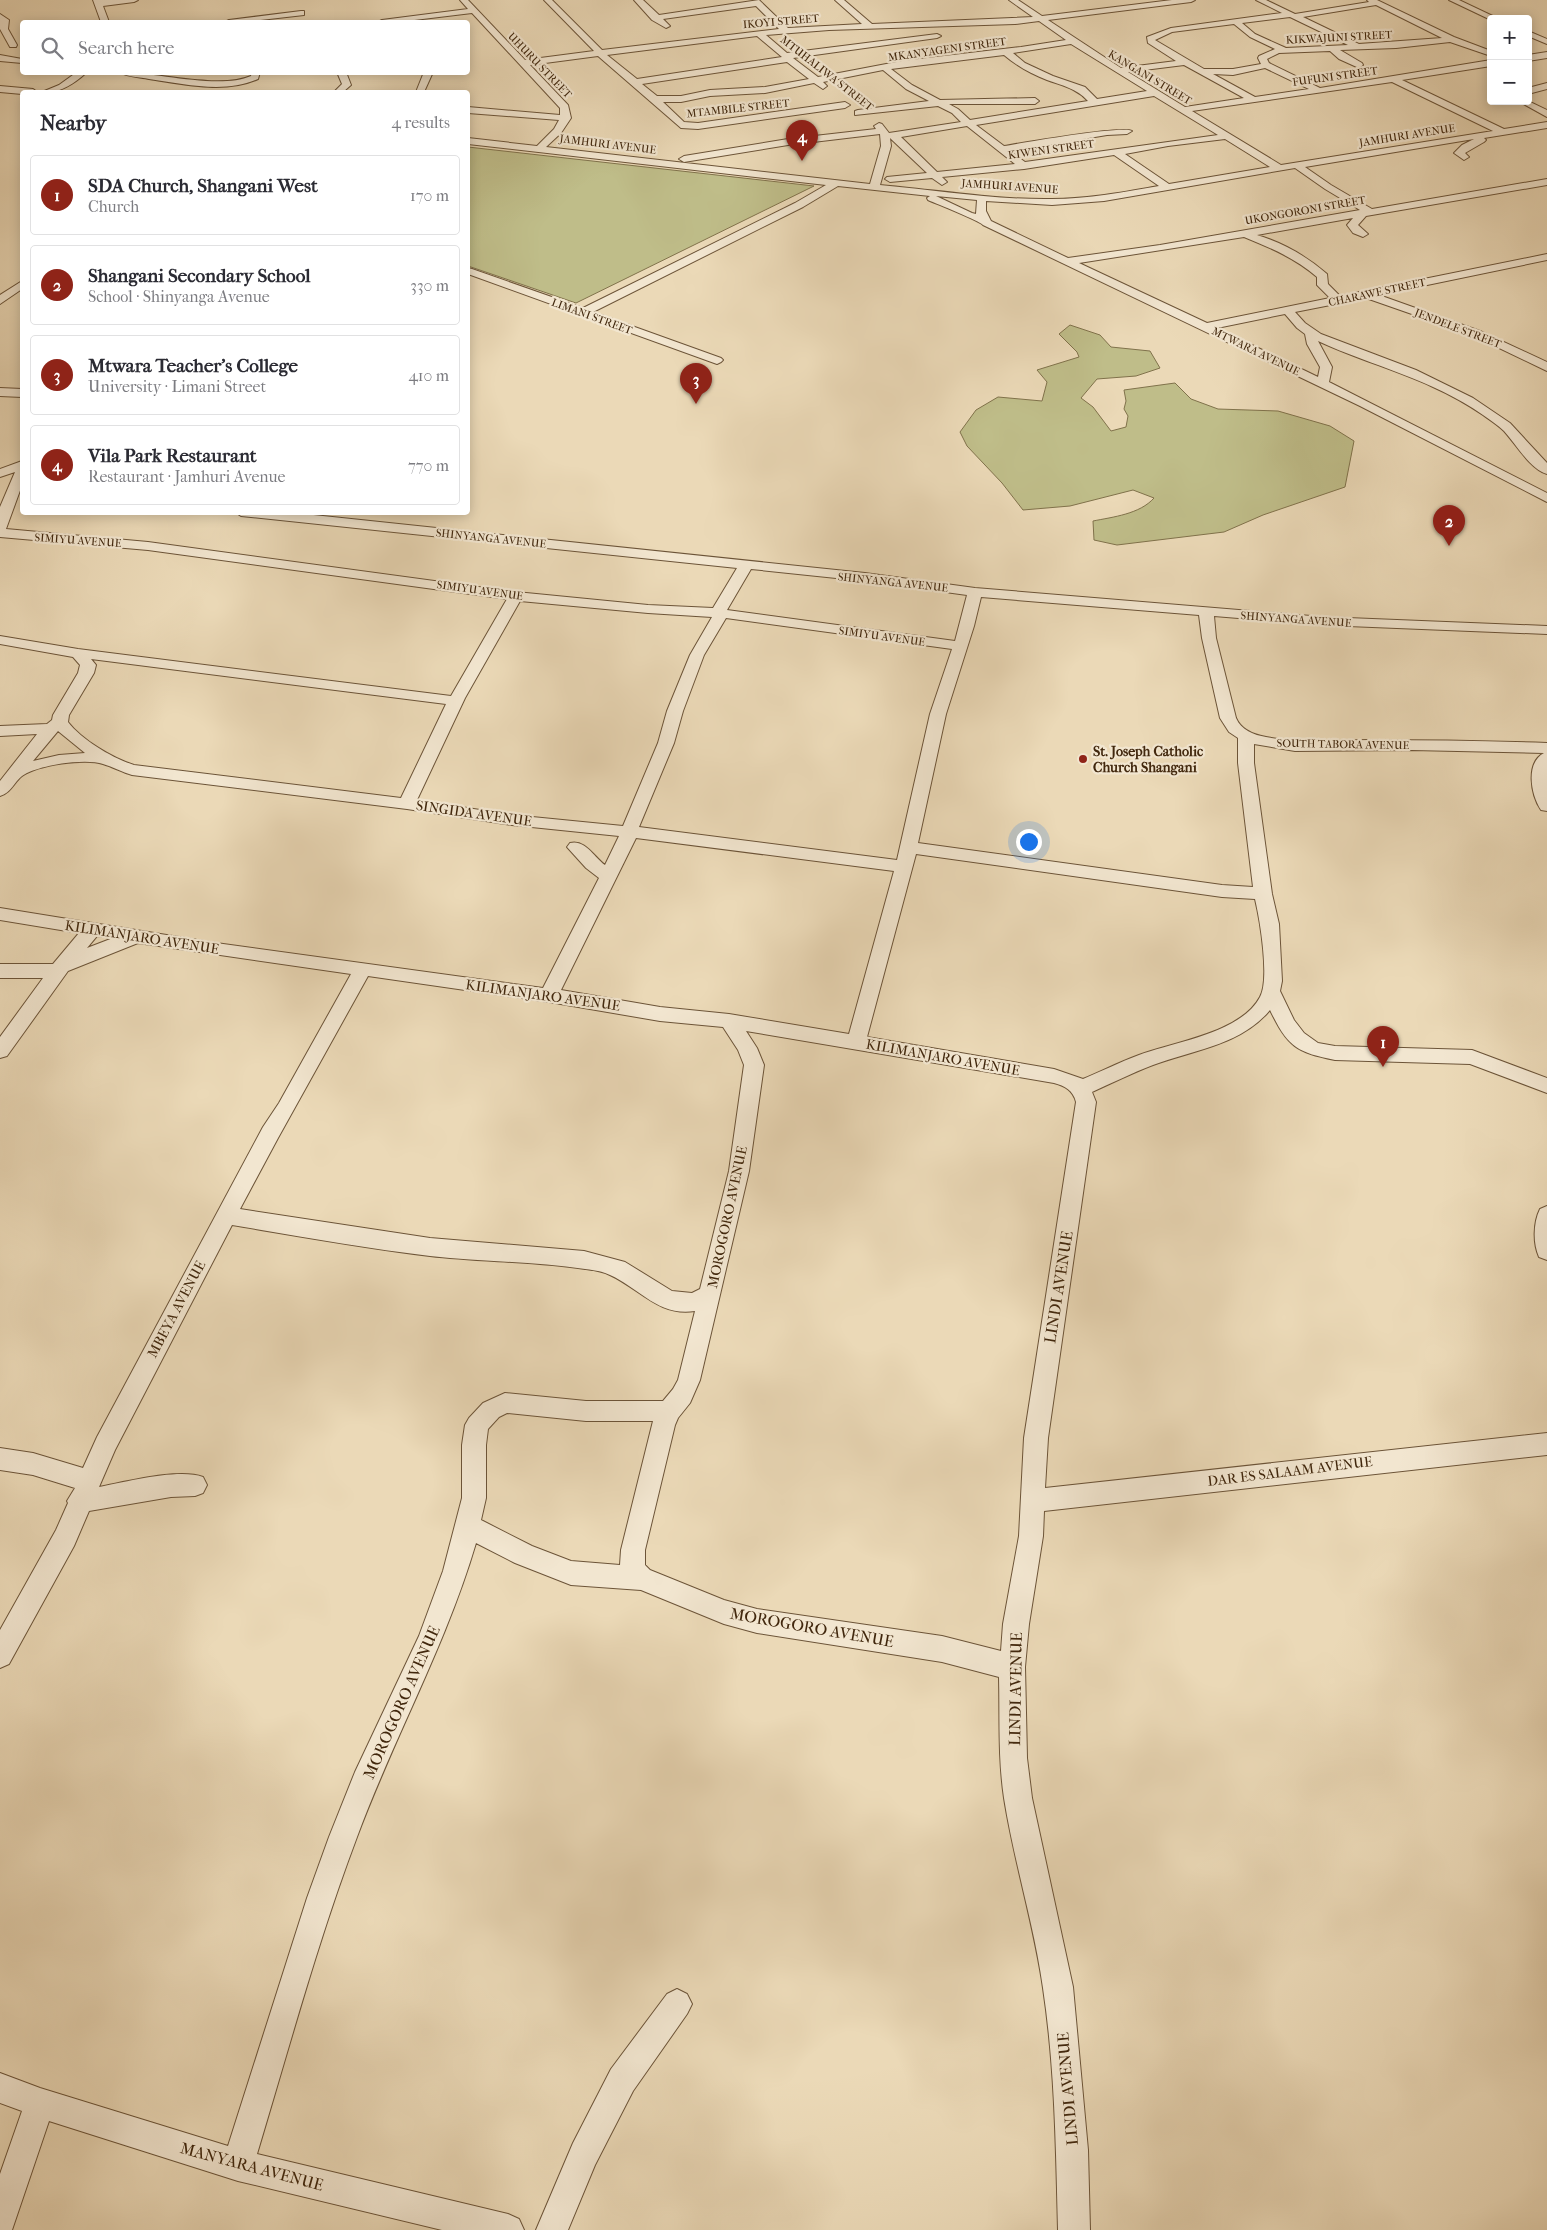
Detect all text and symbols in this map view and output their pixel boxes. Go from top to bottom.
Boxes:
street label: IKOYI STREET [742,12,820,31]
map controls [1487,15,1532,105]
button: + [1487,15,1532,60]
search box [20,20,470,75]
street label: KIKWAJUNI STREET [1285,28,1393,47]
street label: UHURU STREET [505,30,575,101]
street label: MTUHALIWA STREET [778,33,876,114]
icon: search [38,34,66,62]
street label: MKANYAGENI STREET [887,35,1008,64]
text: Search here [78,37,174,59]
street label: KANGANI STREET [1106,47,1194,108]
button: − [1487,60,1532,105]
street label: FUFUNI STREET [1292,64,1379,89]
street label: MTAMBILE STREET [686,97,791,120]
text: Nearby [40,111,106,135]
text: 4 results [392,113,450,132]
pin: 4 [786,120,818,161]
street label: JAMHURI AVENUE [1357,121,1456,150]
street label: JAMHURI AVENUE [558,132,657,157]
street label: KIWENI STREET [1007,137,1095,162]
text: SDA Church, Shangani West [88,175,318,197]
street label: JAMHURI AVENUE [960,177,1059,196]
text: 1 [54,186,60,205]
text: 170 m [410,186,449,205]
street label: UKONGORONI STREET [1244,193,1367,228]
text: Church [88,197,139,216]
text: Shangani Secondary School [88,265,310,287]
text: 2 [53,276,61,295]
text: 330 m [410,276,449,295]
street label: CHARAWE STREET [1327,276,1428,309]
text: School · Shinyanga Avenue [88,287,270,306]
street label: LIMANI STREET [550,296,635,337]
street label: JENDELE STREET [1412,306,1504,351]
street label: MTWARA AVENUE [1210,325,1302,379]
text: Mtwara Teacher's College [88,355,298,377]
pin: 3 [680,363,712,404]
text: 3 [54,366,60,385]
text: 410 m [408,366,449,385]
text: University · Limani Street [88,377,266,396]
text: Vila Park Restaurant [88,445,257,467]
text: 4 [52,456,62,475]
text: 770 m [408,456,449,475]
text: Restaurant · Jamhuri Avenue [88,467,285,486]
pin: 2 [1433,505,1465,546]
street label: SHINYANGA AVENUE [435,526,547,551]
street label: SIMIYU AVENUE [34,531,122,550]
street label: SHINYANGA AVENUE [837,570,949,595]
street label: SIMIYU AVENUE [436,578,524,603]
street label: SHINYANGA AVENUE [1240,609,1352,630]
street label: SIMIYU AVENUE [838,624,926,649]
street label: SOUTH TABORA AVENUE [1277,737,1410,752]
place label: St. Joseph Catholic Church Shangani [1093,743,1204,776]
marker: St. Joseph Catholic Church Shangani [1077,753,1089,765]
street label: SINGIDA AVENUE [415,797,533,830]
your location [1016,829,1042,855]
street label: KILIMANJARO AVENUE [64,917,221,958]
street label: KILIMANJARO AVENUE [465,976,622,1015]
pin: 1 [1367,1026,1399,1067]
street label: KILIMANJARO AVENUE [865,1036,1022,1079]
street label: MOROGORO AVENUE [704,1144,751,1290]
street label: LINDI AVENUE [1040,1229,1077,1345]
street label: MBEYA AVENUE [144,1257,209,1361]
street label: DAR ES SALAAM AVENUE [1207,1453,1374,1490]
street label: MOROGORO AVENUE [729,1604,895,1651]
street label: MOROGORO AVENUE [359,1622,444,1782]
street label: LINDI AVENUE [1005,1632,1026,1746]
street label: LINDI AVENUE [1053,2031,1082,2146]
street label: MANYARA AVENUE [178,2138,326,2195]

